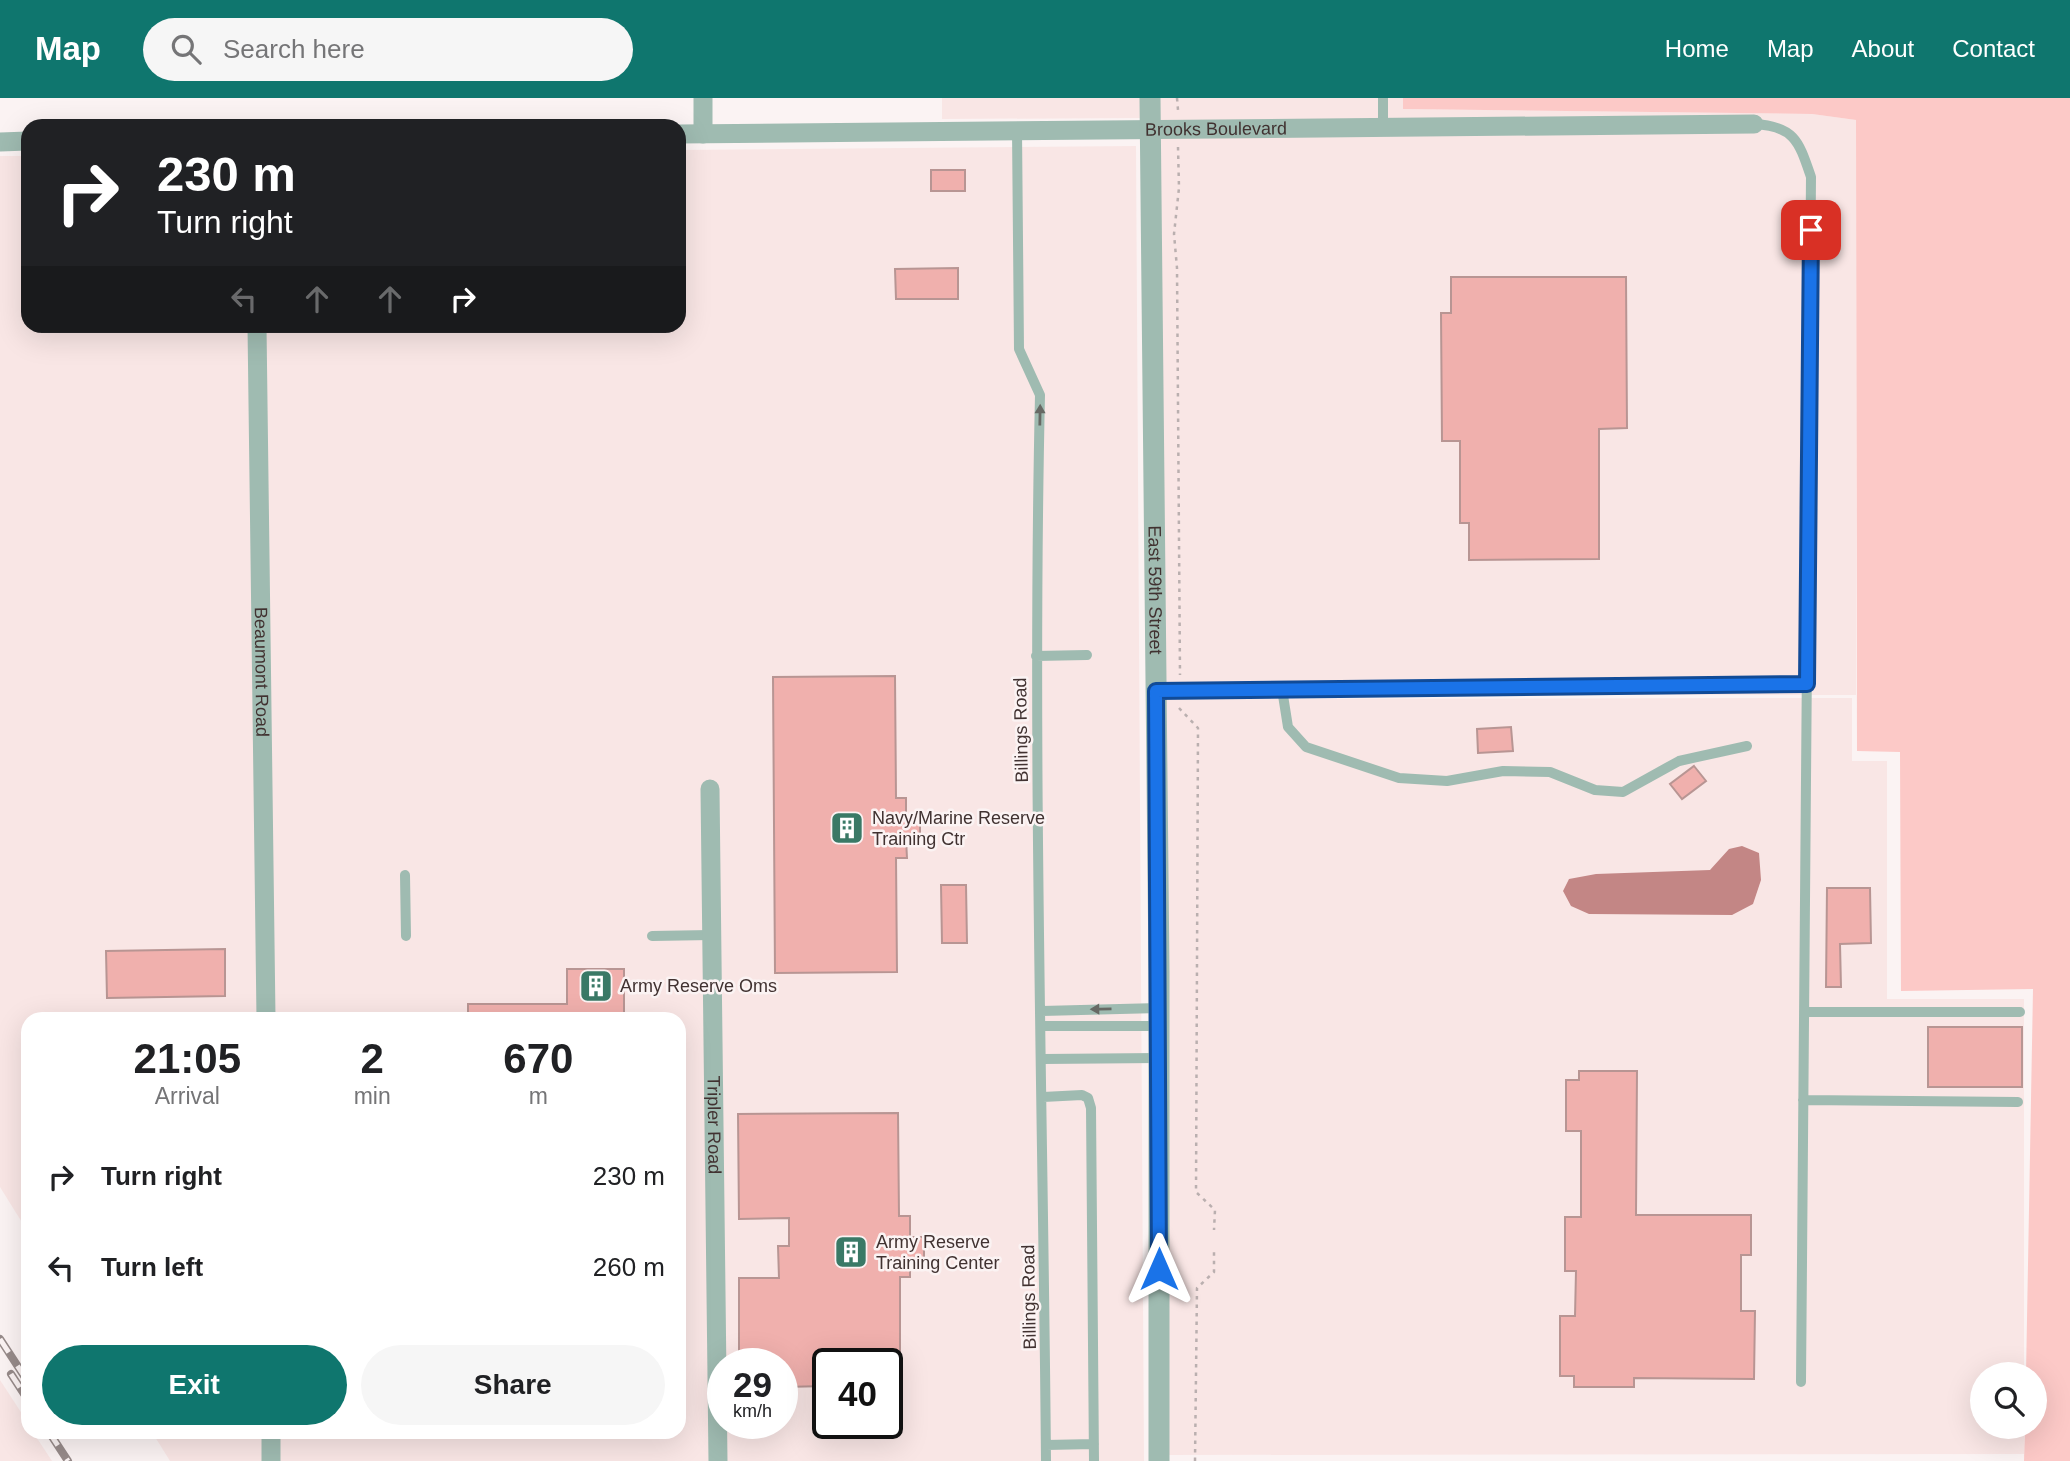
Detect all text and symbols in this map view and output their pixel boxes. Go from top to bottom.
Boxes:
search box [143,18,633,81]
text: Map [35,30,101,67]
icon: search [167,30,205,68]
text: Search here [223,34,365,64]
text: Home [1665,35,1729,62]
text: Map [1767,35,1814,62]
text: About [1852,35,1914,62]
text: Contact [1952,35,2035,62]
street label: Brooks Boulevard [1145,118,1287,140]
icon: right [42,147,133,238]
text: 230 m [157,147,296,201]
pin [1781,200,1841,260]
text: Turn right [157,204,293,240]
icon: arrive [1792,211,1830,249]
icon: left [225,280,263,318]
icon: ahead [298,280,336,318]
icon: ahead [371,280,409,318]
icon: right [444,280,482,318]
one-way arrow [1034,404,1045,426]
street label: East 59th Street [1144,525,1166,655]
street label: Beaumont Road [251,607,272,737]
street label: Billings Road [1010,677,1032,783]
place label: Navy/Marine Reserve Training Ctr [872,808,1045,849]
building icon: Navy/Marine Reserve Training Ctr [828,809,866,847]
building icon: Army Reserve Oms [577,967,615,1005]
place label: Army Reserve Oms [620,976,777,996]
one-way arrow [1089,1003,1111,1015]
text: 21:05 [134,1035,241,1082]
text: 2 [360,1035,384,1082]
text: 670 [503,1035,573,1082]
street label: Tripler Road [703,1076,725,1174]
text: Arrival [155,1083,220,1109]
text: min [354,1083,391,1109]
text: m [529,1083,548,1109]
icon: right [42,1158,80,1196]
text: Turn right [101,1161,222,1191]
text: 230 m [593,1161,665,1191]
place label: Army Reserve Training Center [876,1232,999,1273]
position arrow [1122,1232,1196,1306]
building icon: Army Reserve Training Center [832,1233,870,1271]
street label: Billings Road [1018,1244,1040,1350]
icon: left [42,1249,80,1287]
text: Turn left [101,1252,203,1282]
text: 260 m [593,1252,665,1282]
button: Exit [42,1345,347,1425]
button: Share [361,1345,665,1425]
speed limit sign: 40 [812,1348,903,1439]
map controls [1970,1362,2047,1439]
button: search [1970,1362,2047,1439]
text: 29 [733,1365,772,1404]
text: km/h [733,1401,772,1421]

